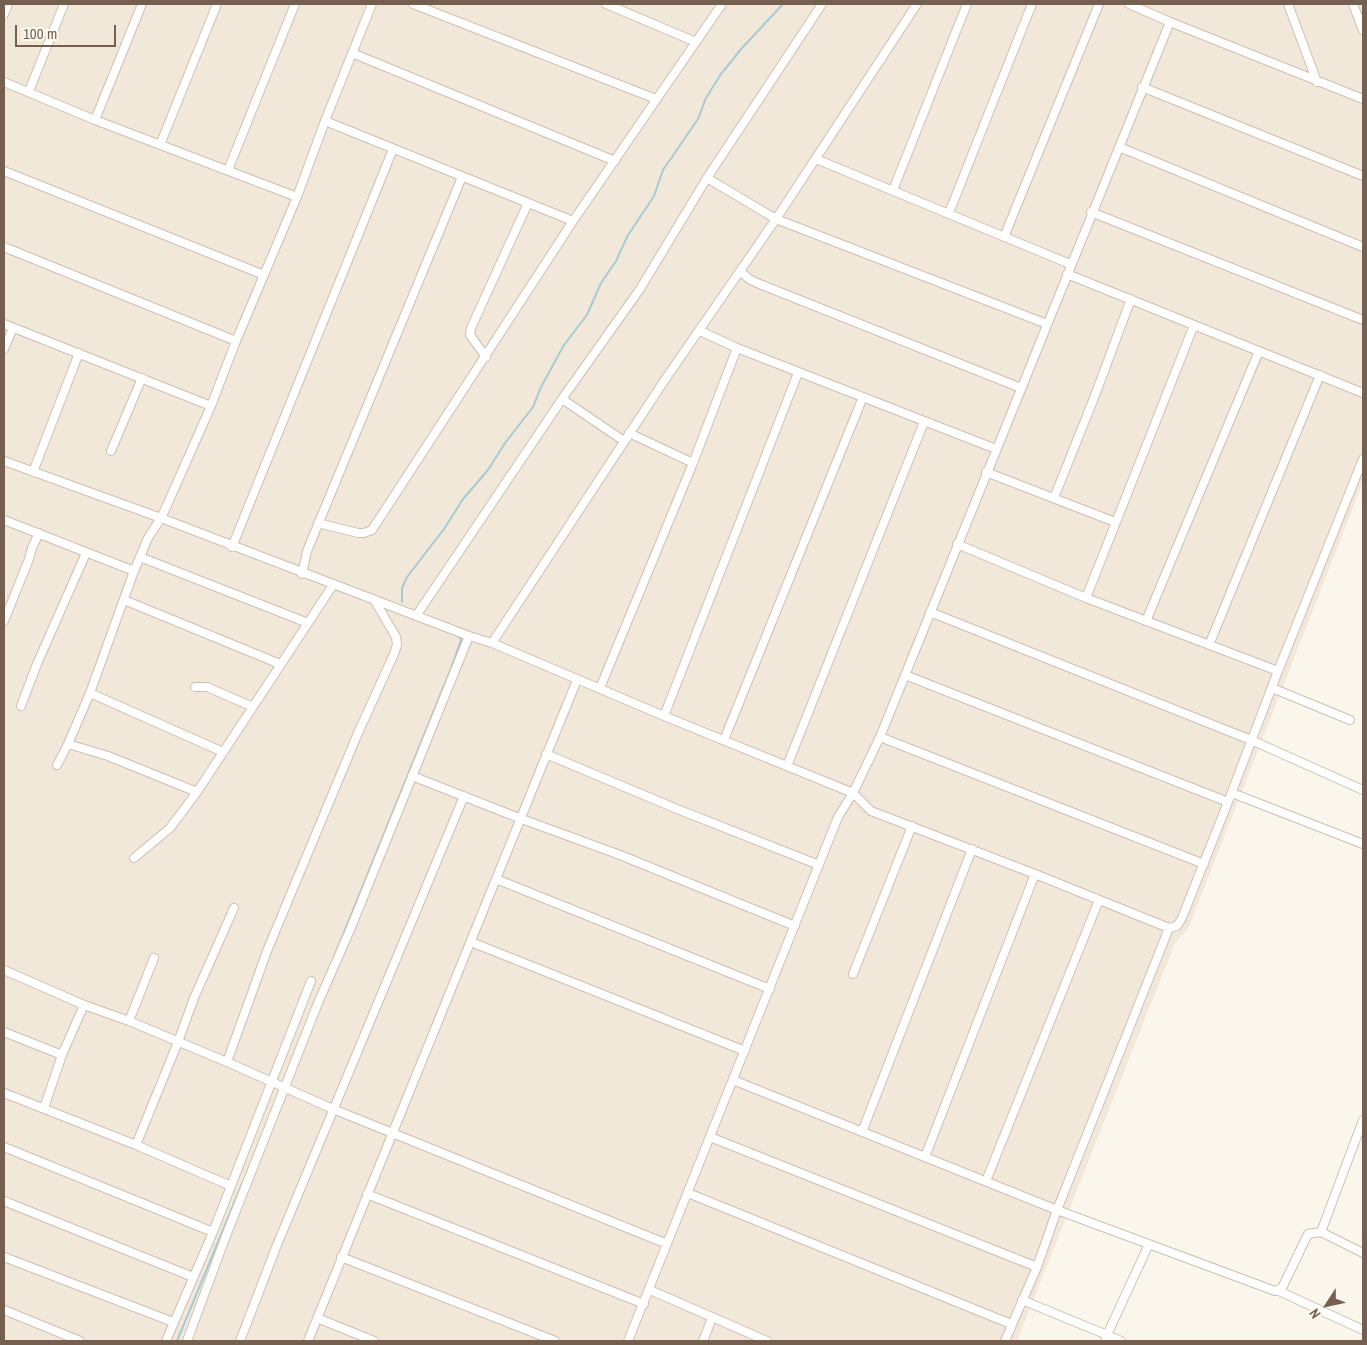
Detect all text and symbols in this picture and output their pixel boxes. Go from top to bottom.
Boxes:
scale bar [18,15,119,47]
text: 100 m [23,23,57,44]
north arrow [1302,1280,1352,1330]
text: N [1305,1305,1324,1322]

